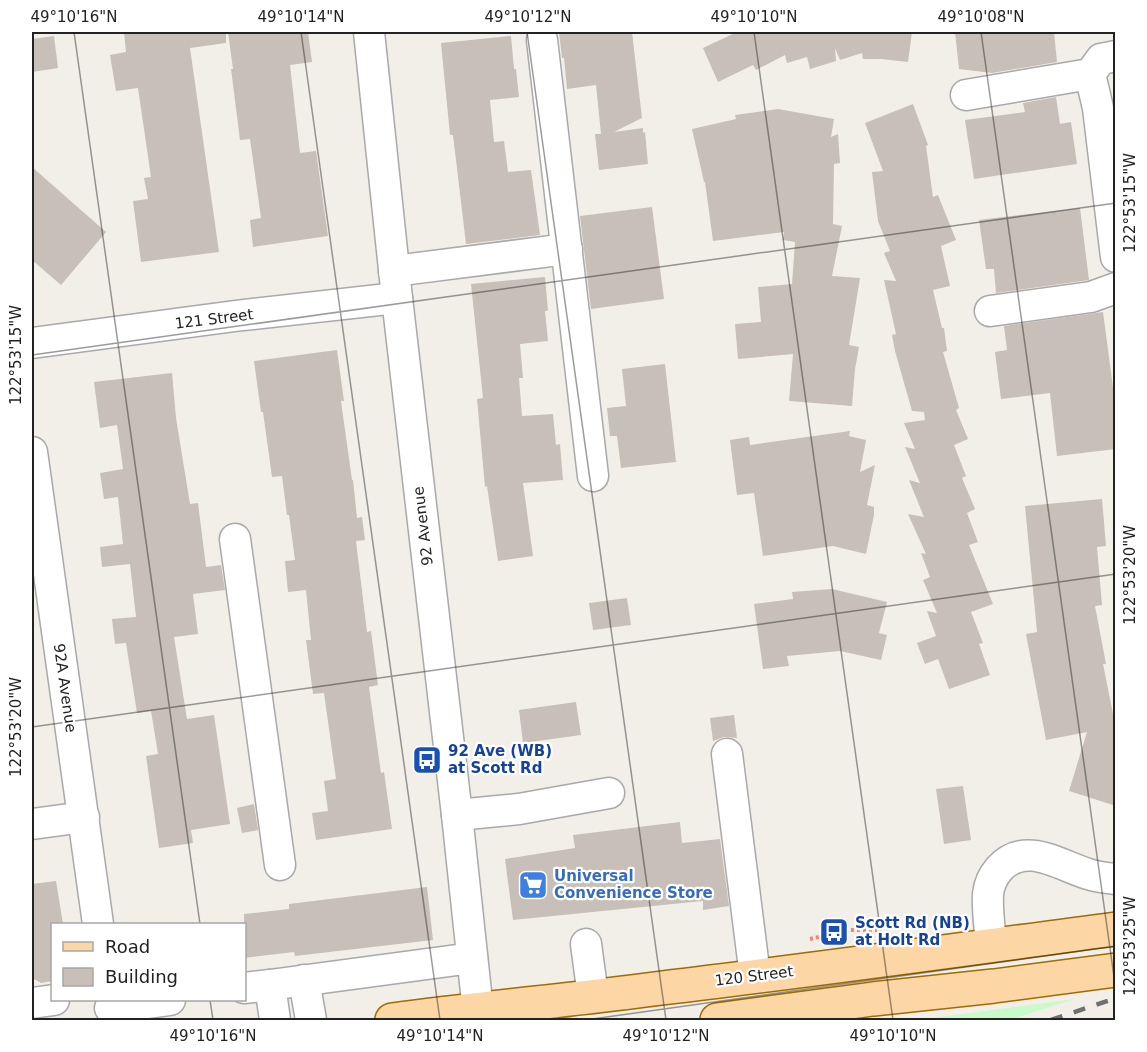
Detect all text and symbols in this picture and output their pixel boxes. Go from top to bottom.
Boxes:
text: 49°10'16"N [30,8,118,26]
text: 49°10'14"N [257,8,345,26]
text: 49°10'12"N [484,8,572,26]
text: 49°10'10"N [710,8,798,26]
text: 49°10'08"N [937,8,1025,26]
text: 122°53'15"W [1121,153,1139,253]
text: 122°53'15"W [7,305,25,405]
street label: 121 Street [174,305,254,333]
street label: 92 Avenue [409,485,437,567]
text: 122°53'20"W [1121,525,1139,625]
street label: 92A Avenue [50,642,80,734]
text: 122°53'20"W [7,677,25,777]
place label: 92 Ave (WB) at Scott Rd [448,742,552,777]
bus stop icon: 92 Ave (WB) at Scott Rd [411,744,443,776]
place label: Universal Convenience Store [554,867,713,902]
supermarket icon: Universal Convenience Store [517,869,549,901]
text: 122°53'25"W [1121,896,1139,996]
place label: Scott Rd (NB) at Holt Rd [855,914,970,949]
bus stop icon: Scott Rd (NB) at Holt Rd [818,916,850,948]
legend [51,923,246,1001]
text: Road [105,936,150,957]
street label: 120 Street [714,962,794,990]
text: Building [105,966,178,987]
text: 49°10'16"N [169,1027,257,1045]
text: 49°10'14"N [396,1027,484,1045]
text: 49°10'12"N [622,1027,710,1045]
text: 49°10'10"N [849,1027,937,1045]

